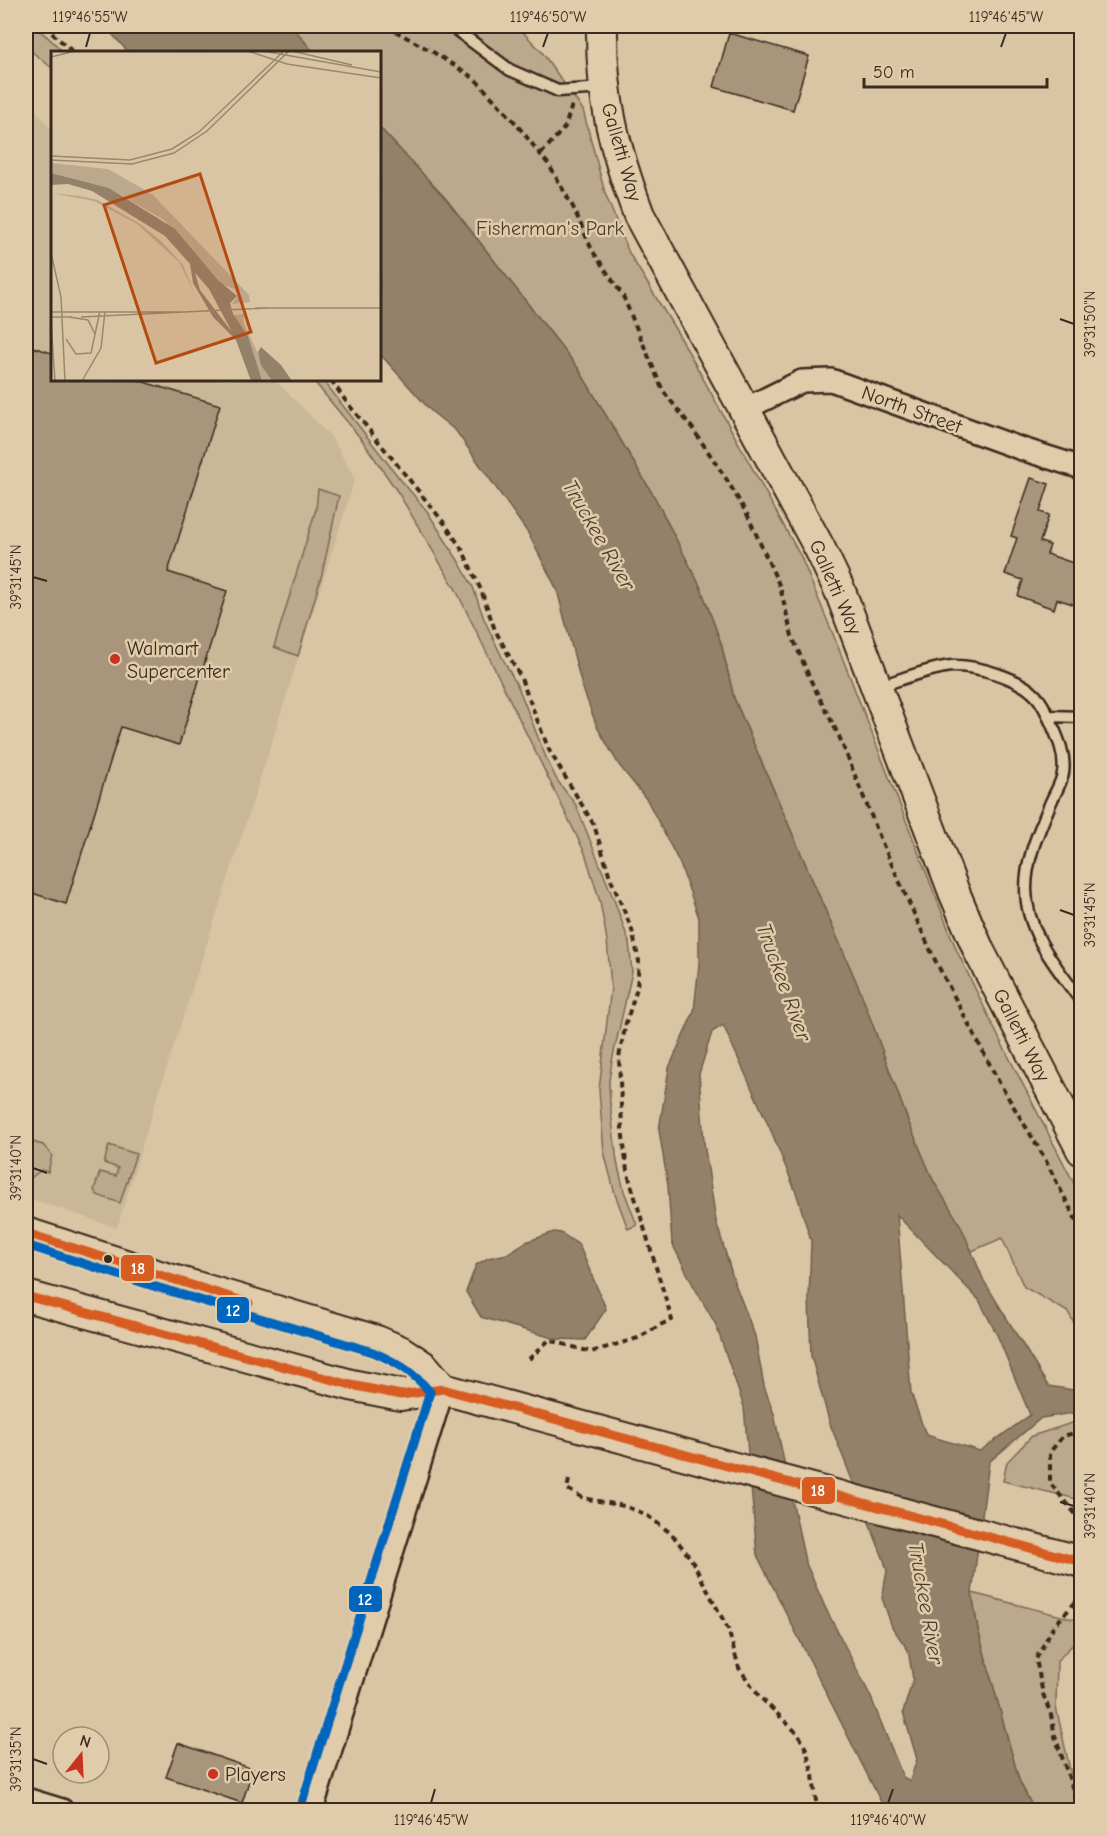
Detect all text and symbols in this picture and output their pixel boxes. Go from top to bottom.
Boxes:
text: 119°46'55"W [52,8,128,26]
text: 119°46'50"W [510,8,586,26]
text: 119°46'45"W [969,8,1043,26]
inset map [51,51,381,381]
scale bar [864,51,1047,89]
text: 50 m [873,62,915,83]
street label: Galletti Way [596,100,647,204]
park label: Fisherman's Park [476,217,624,240]
text: 39°31'50"N [1081,291,1099,358]
street label: North Street [859,381,966,439]
water label: Truckee River [558,475,641,596]
street label: Galletti Way [804,536,867,638]
text: 39°31'45"N [7,544,25,610]
place label: Walmart Supercenter [127,637,230,683]
marker: Walmart Supercenter [108,652,122,666]
text: 39°31'45"N [1081,882,1099,948]
water label: Truckee River [752,920,817,1046]
street label: Galletti Way [988,985,1055,1086]
text: 39°31'40"N [7,1135,25,1201]
unlabelled marker [102,1253,114,1265]
line badge: 18 [120,1254,155,1282]
text: 18 [131,1260,145,1278]
line badge: 12 [216,1296,250,1324]
text: 12 [226,1302,240,1320]
text: 39°31'40"N [1081,1473,1099,1539]
line badge: 18 [801,1476,836,1505]
text: 18 [811,1482,825,1500]
water label: Truckee River [903,1540,949,1668]
line badge: 12 [348,1585,383,1613]
text: 12 [358,1591,372,1609]
north arrow [51,1725,111,1785]
text: 39°31'35"N [7,1726,25,1792]
text: N [78,1732,93,1752]
place label: Players [225,1763,286,1786]
marker: Players [206,1767,220,1781]
text: 119°46'45"W [394,1811,468,1829]
text: 119°46'40"W [850,1811,926,1829]

